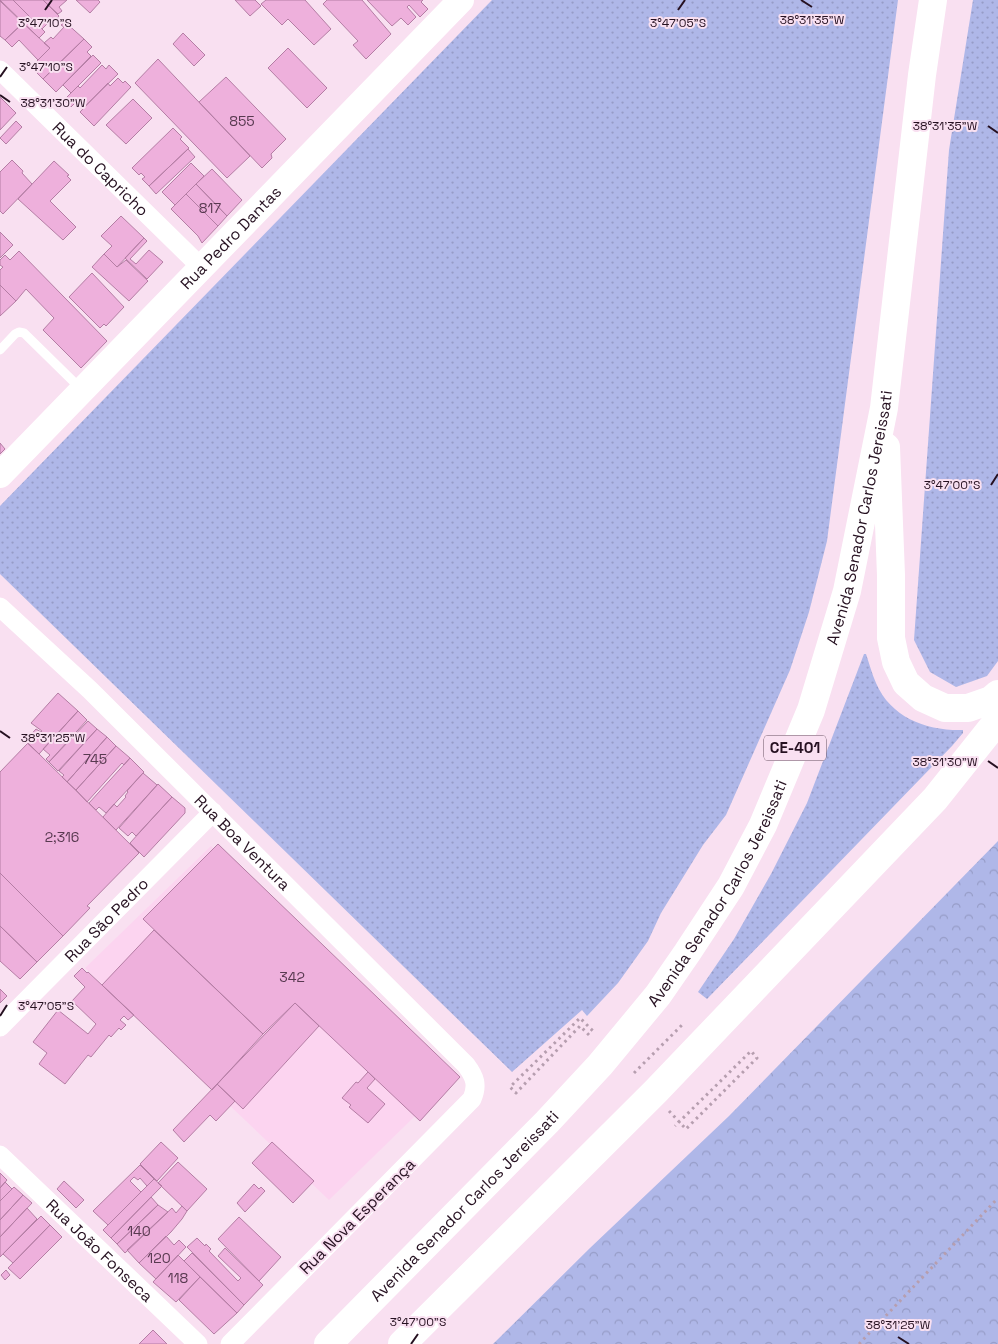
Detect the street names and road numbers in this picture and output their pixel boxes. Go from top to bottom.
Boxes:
street label: Rua do Capricho [48,117,153,221]
street label: Rua Pedro Dantas [176,182,286,294]
street label: Avenida Senador Carlos Jereissati [821,389,897,647]
road number: CE-401 [764,736,826,760]
street label: Avenida Senador Carlos Jereissati [643,777,792,1011]
street label: Rua Boa Ventura [190,790,295,895]
street label: Rua São Pedro [60,873,153,967]
street label: Avenida Senador Carlos Jereissati [366,1106,563,1306]
street label: Rua Nova Esperança [295,1154,420,1279]
street label: Rua João Fonseca [42,1195,157,1307]

